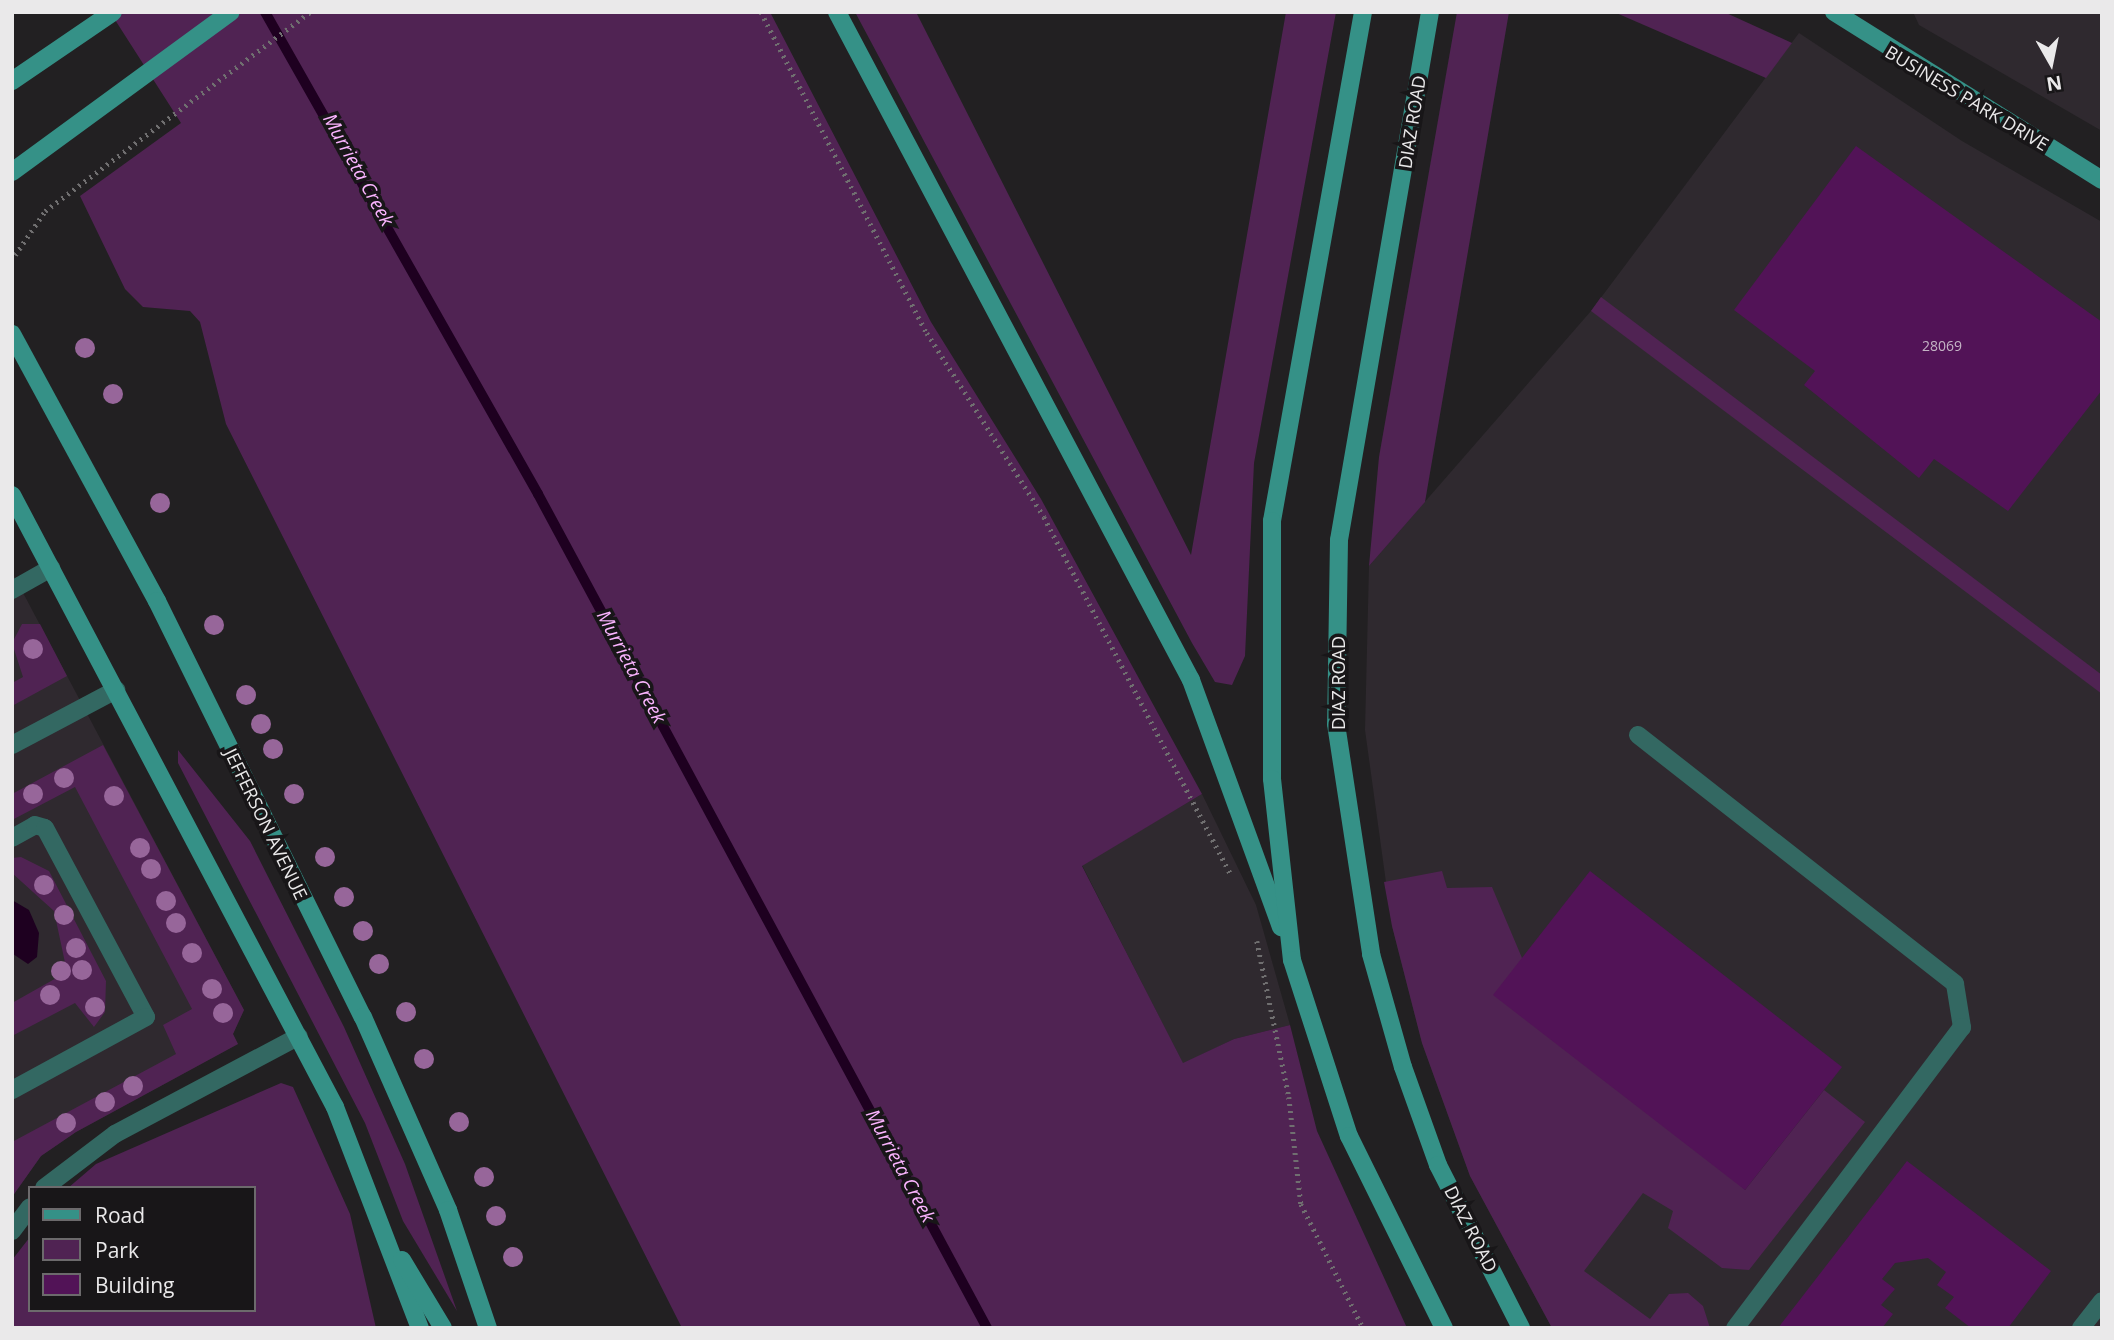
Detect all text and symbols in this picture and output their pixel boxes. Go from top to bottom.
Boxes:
north arrow [2016,28,2086,98]
street label: BUSINESS PARK DRIVE [1881,41,2053,155]
street label: DIAZ ROAD [1394,74,1430,170]
water label: Murrieta Creek [318,110,398,230]
house number: 28069 [1922,338,1962,354]
water label: Murrieta Creek [592,606,670,728]
street label: DIAZ ROAD [1327,636,1349,730]
street label: JEFFERSON AVENUE [220,745,312,903]
water label: Murrieta Creek [861,1105,939,1227]
street label: DIAZ ROAD [1440,1182,1502,1276]
legend [28,1186,256,1312]
text: Road [95,1201,145,1229]
text: Park [95,1236,139,1264]
text: Building [95,1271,174,1299]

